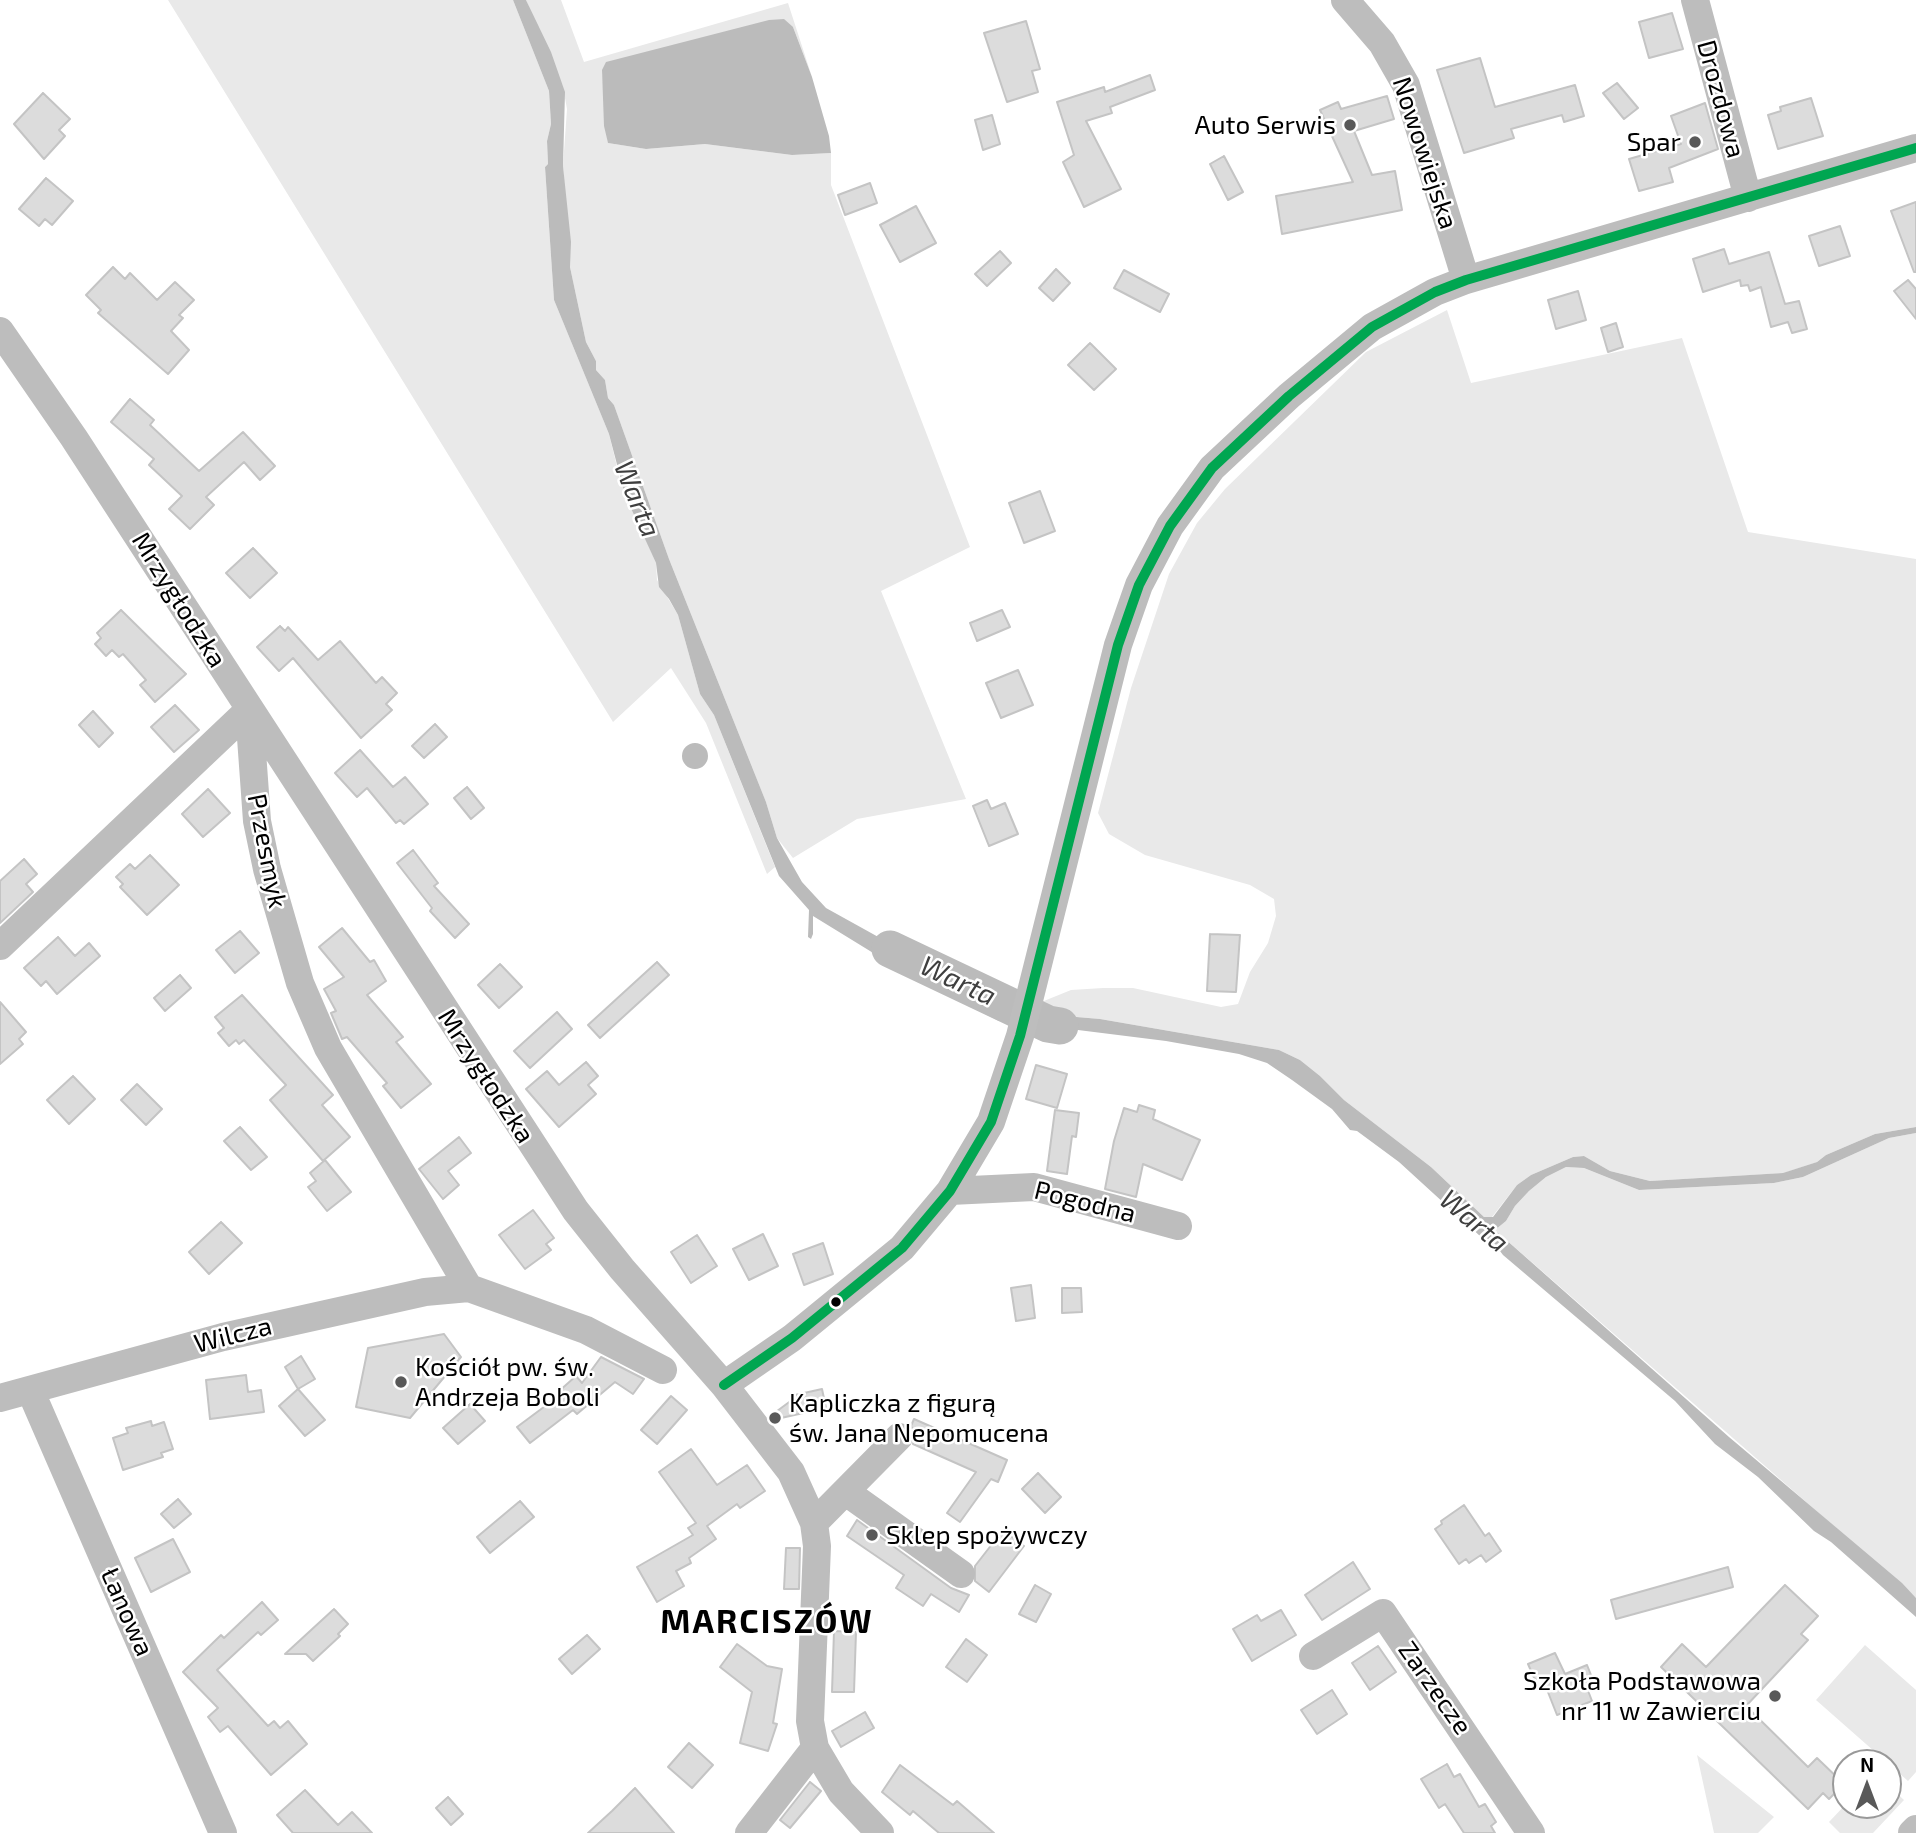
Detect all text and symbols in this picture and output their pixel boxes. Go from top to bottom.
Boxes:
street label: Drozdowa [1690,37,1752,161]
street label: Nowowiejska [1386,73,1464,233]
place label: Auto Serwis [1194,109,1336,141]
marker: Auto Serwis [1342,117,1358,133]
place label: Spar [1627,126,1681,158]
marker: Spar [1687,134,1703,150]
water label: Warta [606,456,668,542]
street label: Mrzygłodzka [125,527,233,673]
street label: Przesmyk [241,791,293,911]
water label: Warta [915,949,1001,1013]
street label: Mrzygłodzka [431,1003,541,1149]
street label: Pogodna [1031,1174,1139,1230]
water label: Warta [1433,1183,1515,1259]
unlabelled marker [829,1295,843,1309]
street label: Wilcza [191,1310,275,1360]
place label: Kościół pw. św. Andrzeja Boboli [415,1351,600,1412]
marker: Kościół pw. św. Andrzeja Boboli [393,1374,409,1390]
place label: Kapliczka z figurą św. Jana Nepomucena [789,1387,1049,1448]
marker: Kapliczka z figurą św. Jana Nepomucena [767,1410,783,1426]
place label: Sklep spożywczy [886,1519,1087,1551]
marker: Sklep spożywczy [864,1527,880,1543]
street label: Łanowa [94,1563,160,1661]
district label: MARCISZÓW [661,1602,873,1642]
street label: Zarzecze [1392,1635,1478,1741]
place label: Szkoła Podstawowa nr 11 w Zawierciu [1523,1665,1761,1726]
marker: Szkoła Podstawowa nr 11 w Zawierciu [1767,1688,1783,1704]
north arrow [1832,1749,1902,1819]
text: N [1860,1753,1874,1776]

